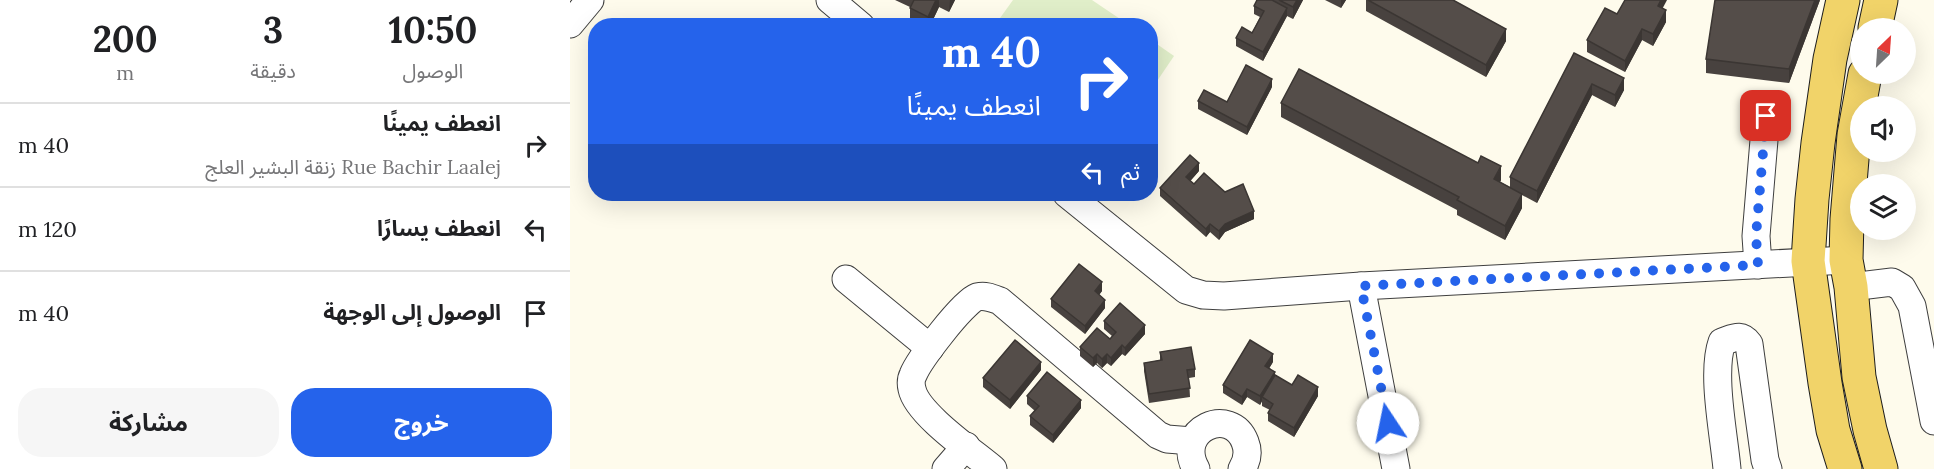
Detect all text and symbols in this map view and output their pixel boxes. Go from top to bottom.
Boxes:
text: 3 [263,7,283,53]
text: 10:50 [389,7,477,53]
text: 200 [93,16,158,62]
north arrow [1850,18,1916,84]
map controls [1850,18,1916,240]
text: 40 m [942,25,1041,79]
icon: right [1062,42,1140,120]
text: دقيقة [250,58,296,83]
text: الوصول [403,58,463,83]
text: m [116,60,134,85]
text: انعطف يمينًا [906,88,1041,122]
pin [1740,90,1791,141]
button: sound [1850,96,1916,162]
icon: arrive [1749,99,1782,132]
text: انعطف يمينًا [383,109,501,137]
icon: right [519,129,552,162]
text: 40 m [18,131,69,159]
text: Rue Bachir Laalej زنقة البشير العلج [205,154,501,179]
icon: left [1076,156,1109,189]
text: ثم [1121,158,1140,186]
button: layers [1850,174,1916,240]
icon: left [519,213,552,246]
text: انعطف يسارًا [377,214,501,242]
text: 120 m [18,215,77,243]
icon: arrive [519,297,552,330]
text: الوصول إلى الوجهة [323,298,501,326]
text: 40 m [18,299,69,327]
button: مشاركة [18,388,279,457]
button: خروج [291,388,552,457]
position arrow [1356,391,1420,455]

